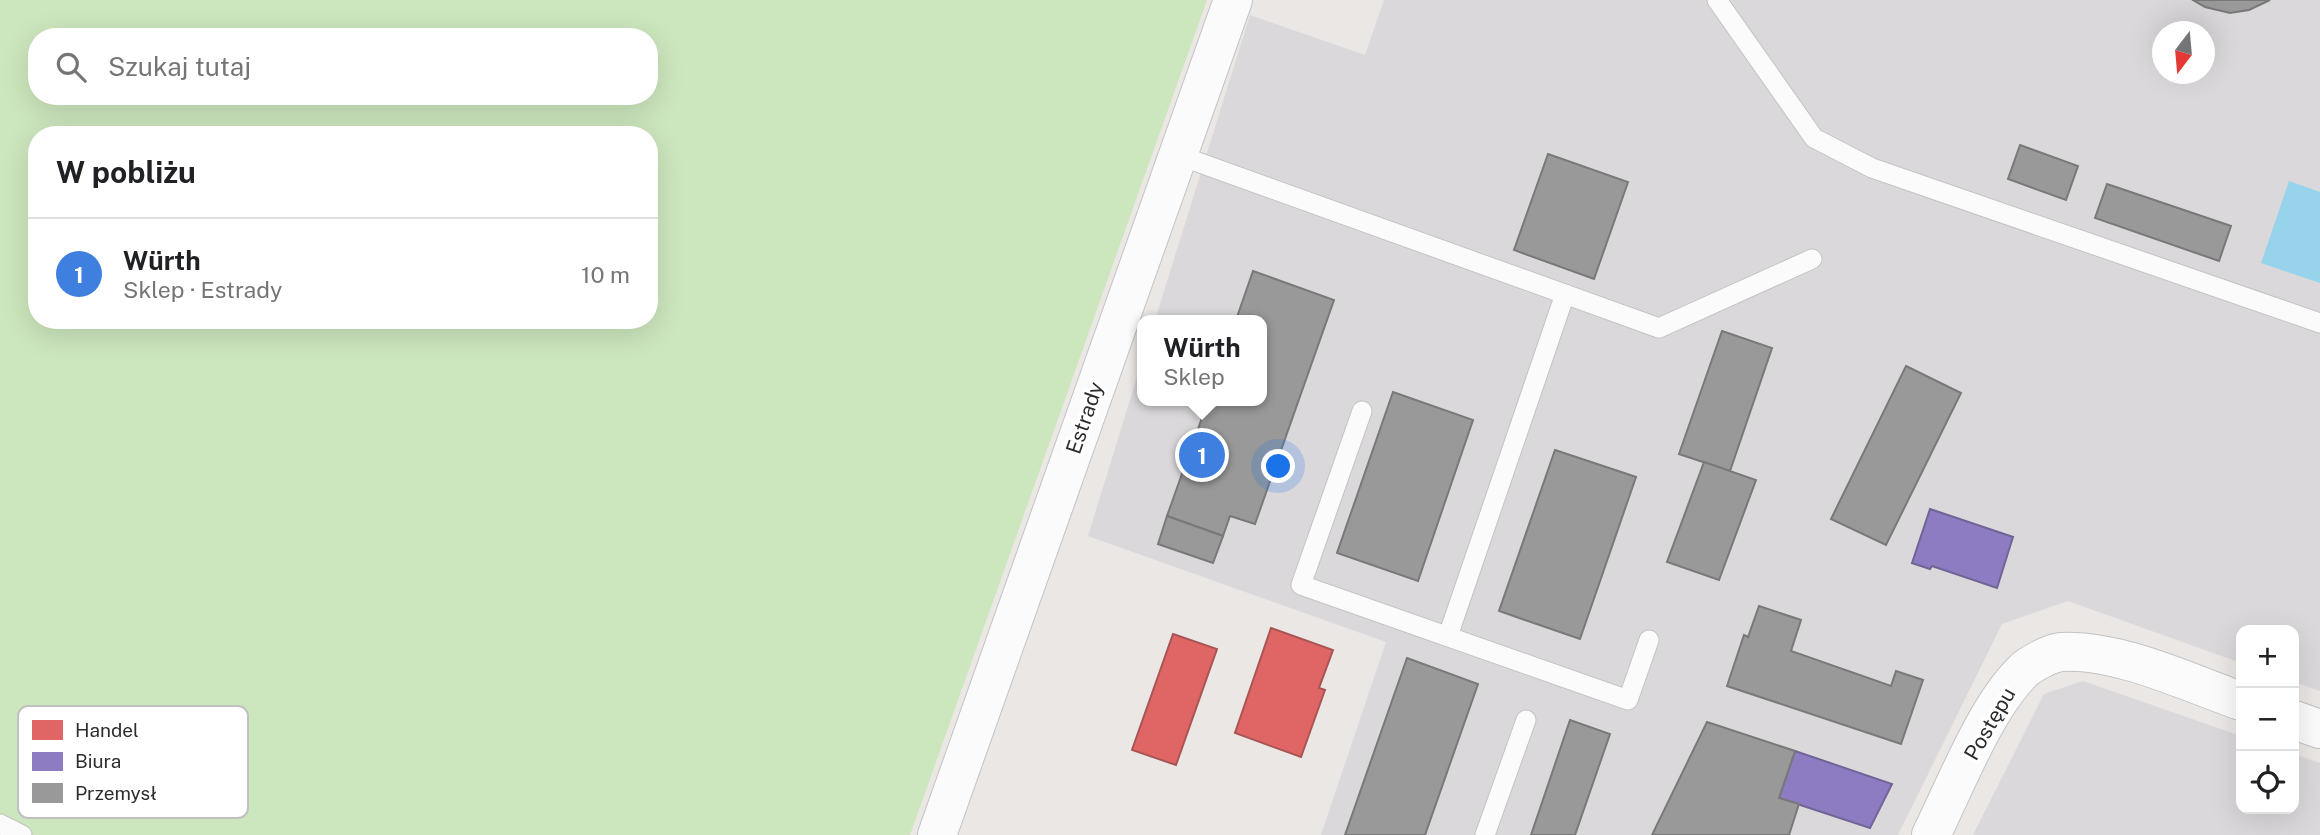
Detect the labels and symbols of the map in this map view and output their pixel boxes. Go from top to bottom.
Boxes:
north arrow [2152,21,2215,84]
street label: Estrady [1061,379,1108,457]
pin: 1 [1179,429,1225,481]
your location [1261,449,1295,483]
street label: Postępu [1959,683,2020,765]
legend [18,706,248,818]
text: Handel [75,719,139,741]
text: Biura [75,750,121,772]
text: Przemysł [75,782,157,804]

